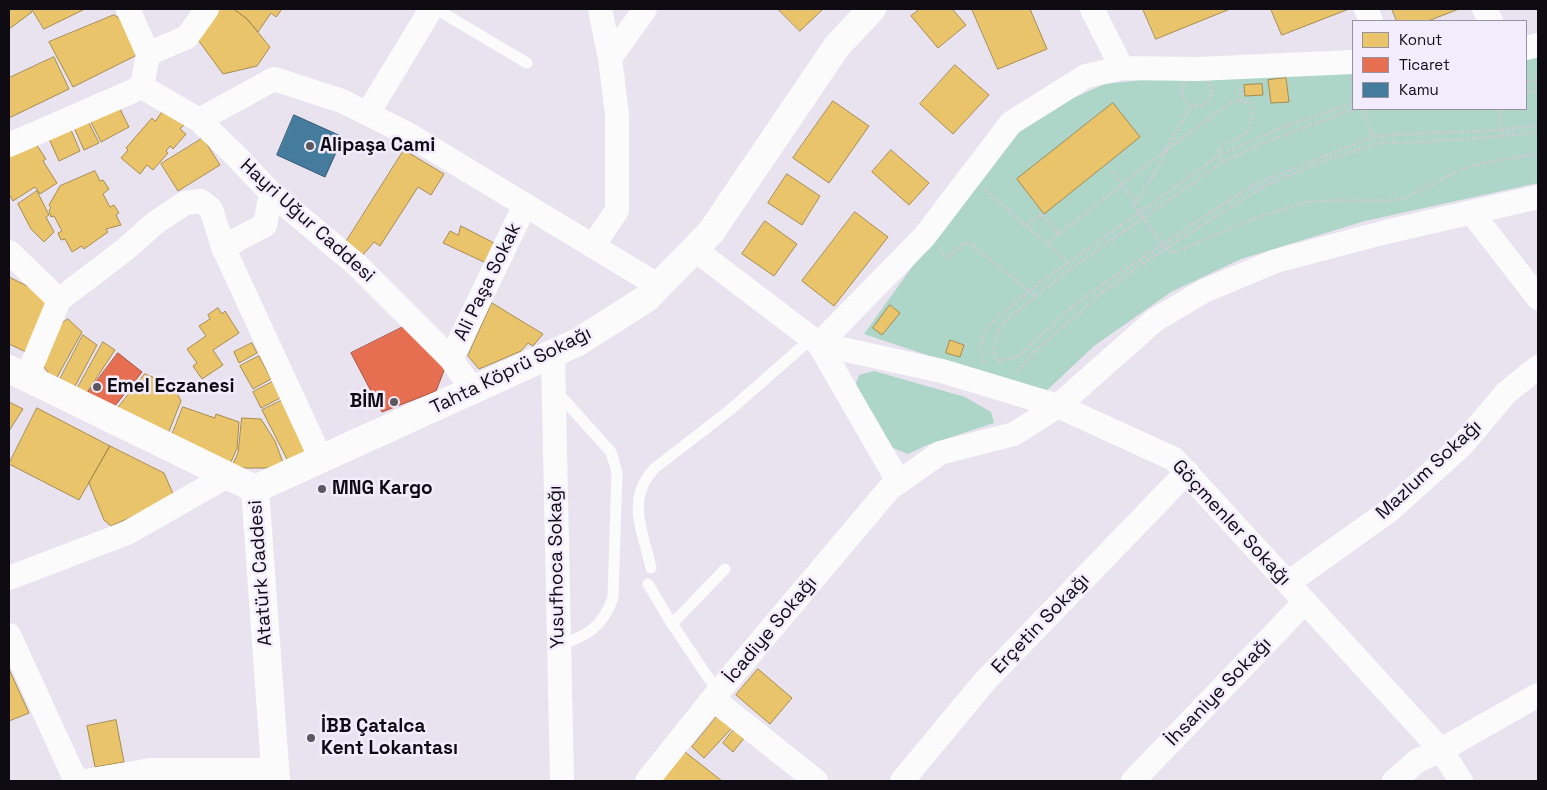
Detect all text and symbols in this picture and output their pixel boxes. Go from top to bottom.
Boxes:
legend [1352,20,1527,110]
text: Konut [1399,30,1442,49]
text: Ticaret [1399,55,1450,74]
text: Kamu [1399,80,1439,99]
place label: Alipaşa Cami [320,135,435,157]
marker: Alipaşa Cami [304,140,316,152]
street label: Hayri Uğur Caddesi [235,155,379,287]
street label: Ali Paşa Sokak [450,219,526,345]
street label: Tahta Köprü Sokağı [427,322,595,420]
place label: Emel Eczanesi [107,376,235,398]
marker: Emel Eczanesi [91,381,103,393]
place label: BİM [350,391,384,413]
marker: BİM [388,396,400,408]
street label: Mazlum Sokağı [1372,415,1486,525]
street label: Göçmenler Sokağı [1167,455,1295,591]
place label: MNG Kargo [332,478,433,500]
marker: MNG Kargo [316,483,328,495]
street label: Yusufhoca Sokağı [544,485,570,649]
street label: Atatürk Caddesi [245,499,277,647]
street label: Erçetin Sokağı [987,569,1095,679]
street label: İcadiye Sokağı [720,572,822,688]
street label: İhsaniye Sokağı [1161,633,1277,751]
place label: İBB Çatalca Kent Lokantası [321,716,458,760]
marker: İBB Çatalca Kent Lokantası [305,732,317,744]

